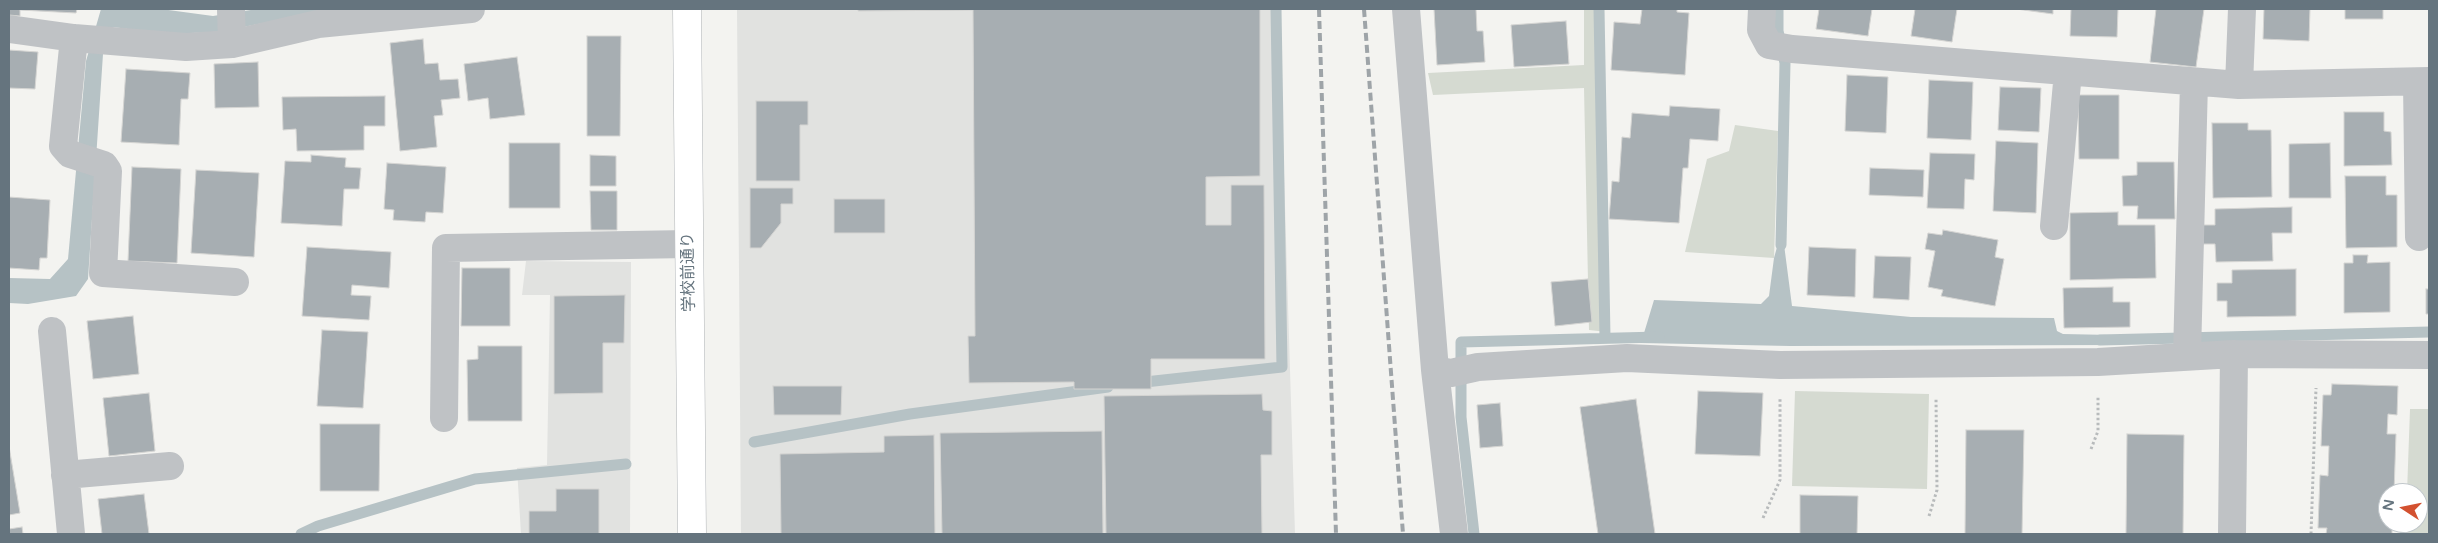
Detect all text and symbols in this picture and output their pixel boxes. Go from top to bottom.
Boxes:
street label: 学校前通り [679,232,699,312]
north arrow [2378,483,2428,533]
text: N [2379,498,2398,512]

